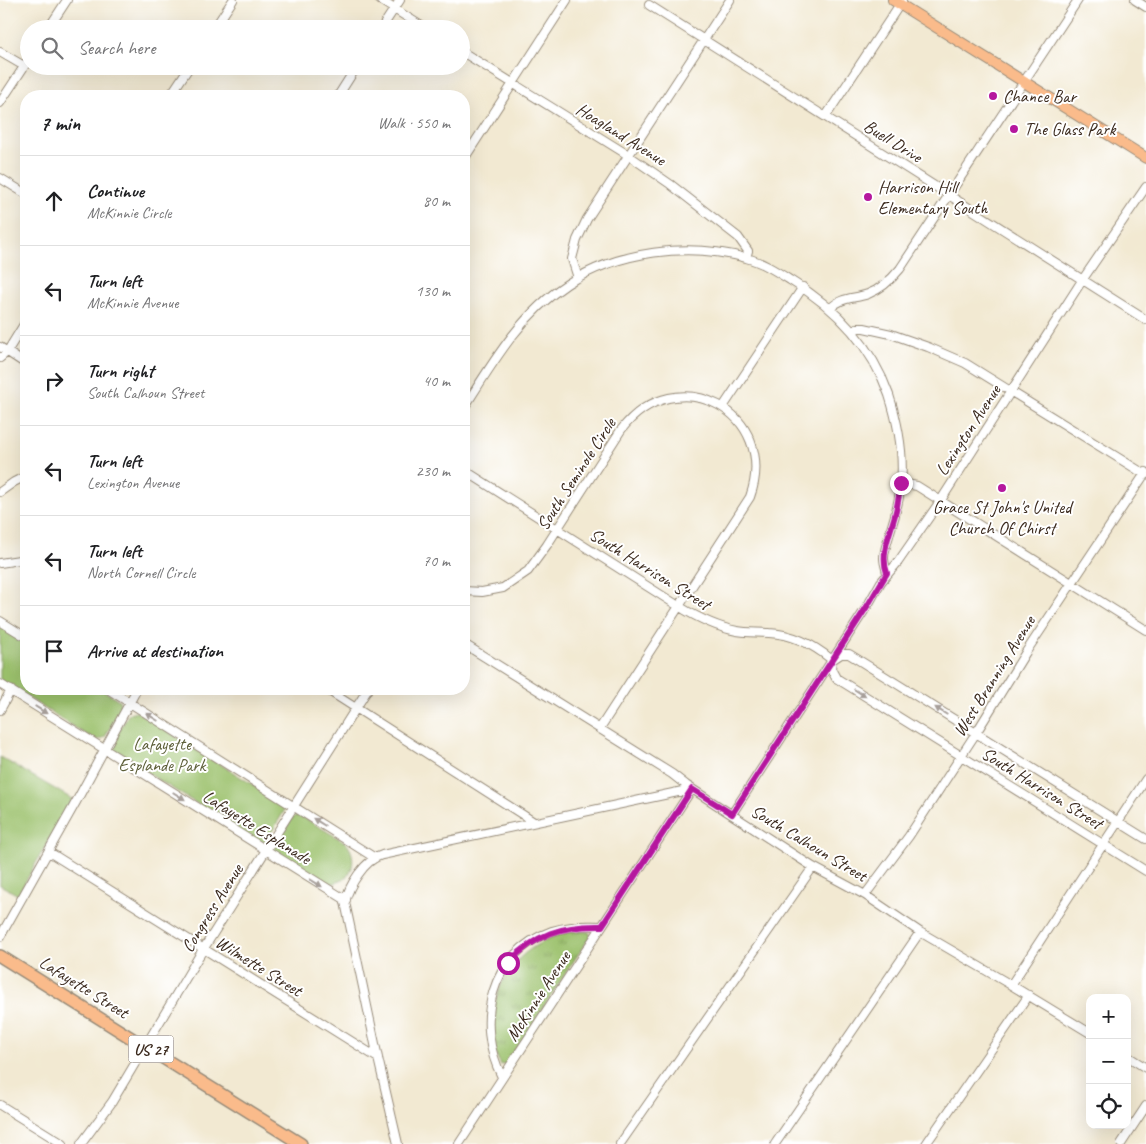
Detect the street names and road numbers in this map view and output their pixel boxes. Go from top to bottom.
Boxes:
street label: Hoagland Avenue [572,98,671,171]
street label: Buell Drive [860,115,927,168]
street label: Lexington Avenue [931,380,1006,480]
street label: South Seminole Circle [532,413,621,534]
street label: South Harrison Street [586,523,717,617]
street label: West Branning Avenue [948,611,1041,740]
street label: South Harrison Street [978,742,1109,836]
street label: Lafayette Esplanade [199,785,316,870]
street label: South Calhoun Street [747,800,873,887]
street label: Congress Avenue [176,859,248,956]
street label: Wilmette Street [212,931,308,1002]
street label: McKinnie Avenue [501,946,576,1045]
street label: Lafayette Street [35,951,134,1024]
road number: US 27 [128,1036,174,1062]

